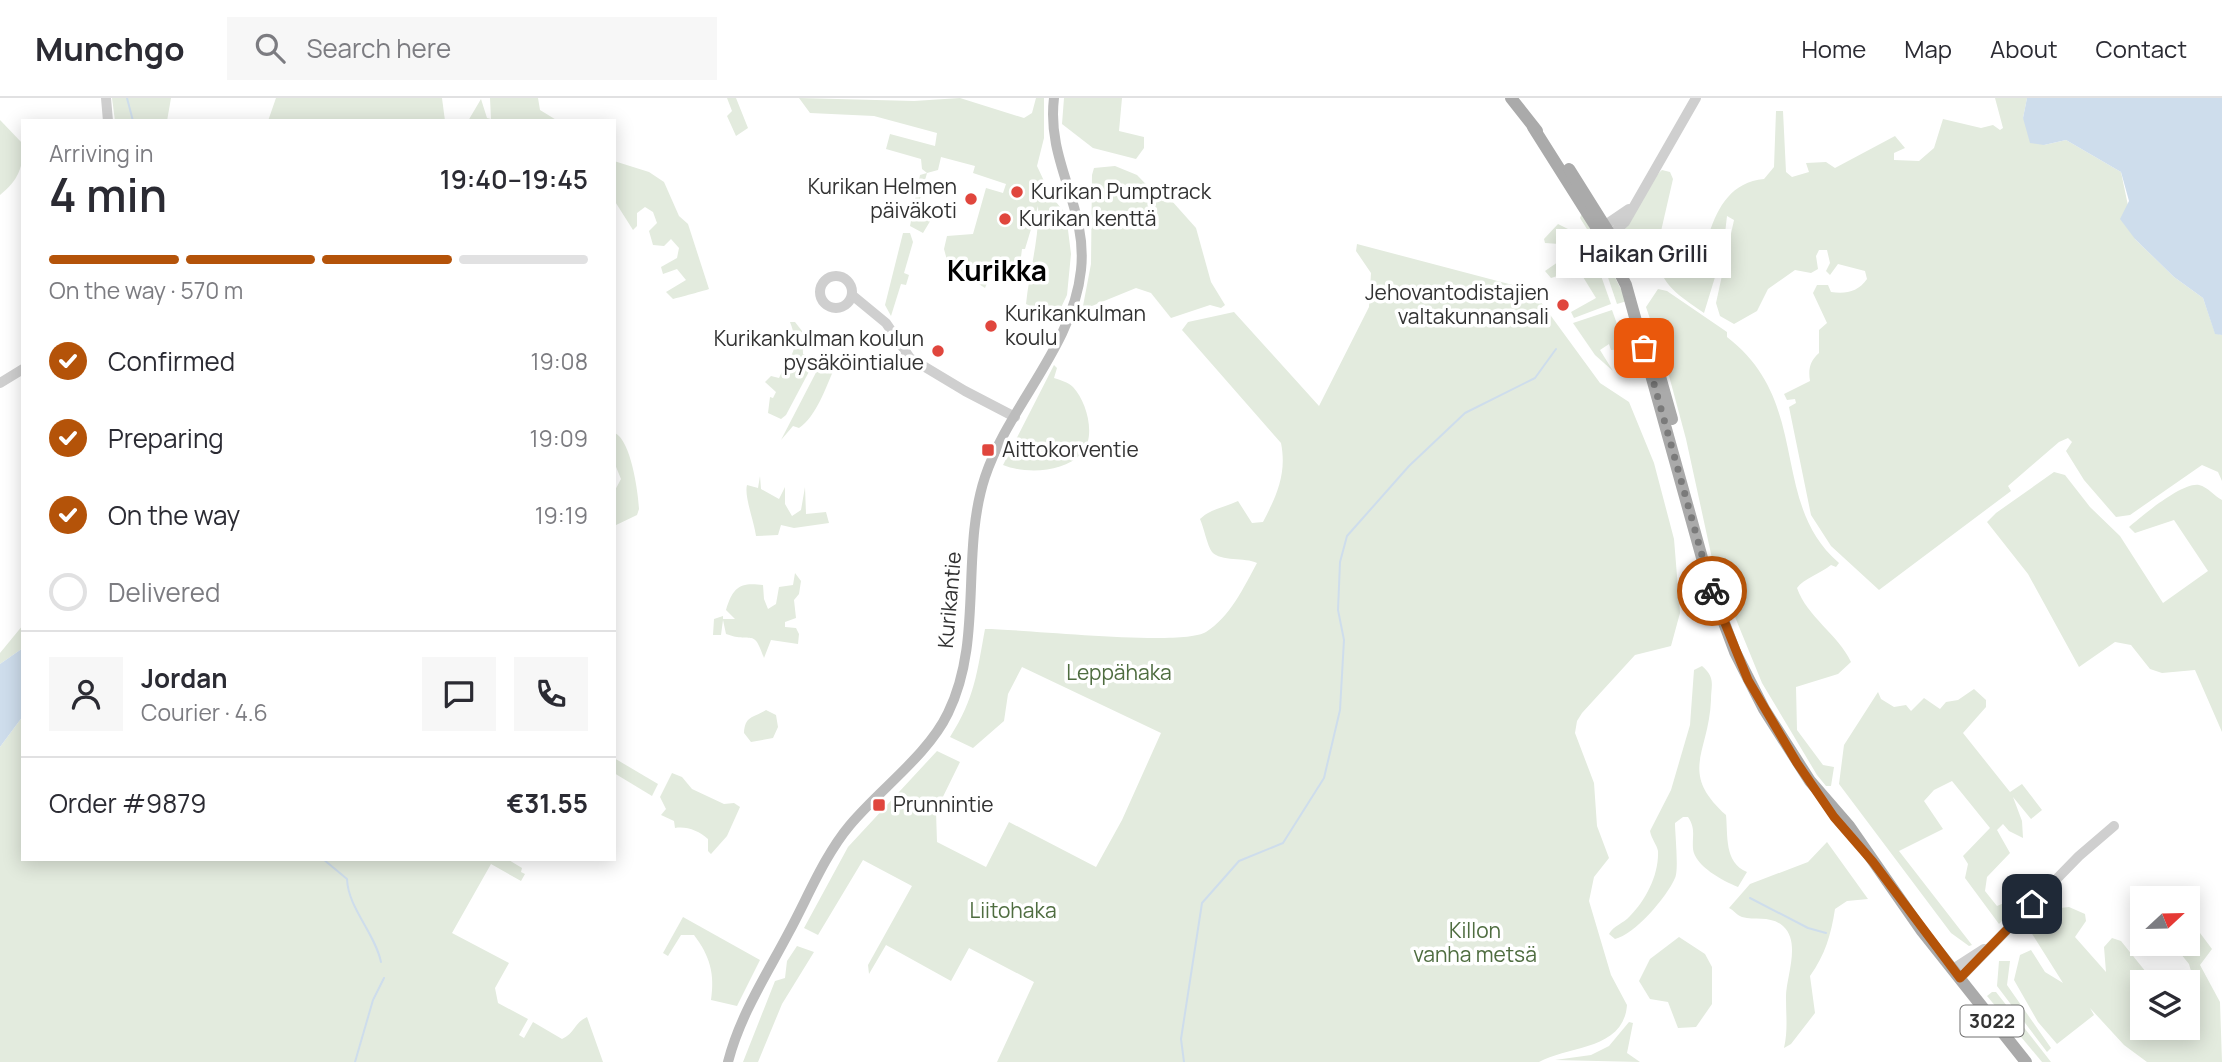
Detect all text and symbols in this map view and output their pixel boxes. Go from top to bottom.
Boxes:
search box [227,17,717,80]
text: Munchgo [35,26,185,71]
icon: search [251,29,289,67]
text: Search here [307,30,451,66]
text: Home [1801,32,1866,65]
text: Map [1904,32,1952,65]
text: About [1990,32,2058,65]
text: Contact [2096,32,2187,65]
text: Arriving in [49,137,154,169]
text: 19:40–19:45 [440,161,588,197]
text: 4 min [49,163,167,226]
place label: Kurikan Helmen päiväkoti [808,172,957,224]
place label: Kurikan Pumptrack [1031,177,1212,205]
marker: Kurikan Pumptrack [1009,184,1025,200]
marker: Kurikan Helmen päiväkoti [963,191,979,207]
place label: Kurikan kenttä [1019,204,1156,232]
marker: Kurikan kenttä [997,211,1013,227]
callout: Haikan Grilli [1556,229,1732,278]
text: Haikan Grilli [1579,237,1708,269]
district label: Kurikka [947,251,1047,289]
text: On the way · 570 m [49,274,243,306]
place label: Jehovantodistajien valtakunnansali [1365,278,1549,330]
marker: Jehovantodistajien valtakunnansali [1555,297,1571,313]
place label: Kurikankulman koulu [1005,299,1146,351]
marker: Kurikankulman koulu [983,318,999,334]
pin [1614,318,1674,378]
place label: Kurikankulman koulun pysäköintialue [714,324,924,376]
icon: bag [1625,329,1663,367]
icon: check [49,342,87,380]
text: Confirmed [108,343,235,379]
marker: Kurikankulman koulun pysäköintialue [930,343,946,359]
text: 19:08 [531,345,588,377]
icon: check [49,419,87,457]
text: Preparing [108,420,224,456]
text: 19:09 [530,422,588,454]
place label: Aittokorventie [1002,435,1139,463]
marker: Aittokorventie [980,442,996,458]
icon: check [49,496,87,534]
text: On the way [108,497,240,533]
text: 19:19 [535,499,588,531]
street label: Kurikantie [931,550,967,649]
courier [1677,556,1747,626]
icon: bike [1693,572,1731,610]
text: Delivered [108,574,220,610]
button: person [49,657,123,731]
button: chat [422,657,496,731]
button: phone [514,657,588,731]
park label: Leppähaka [1066,658,1172,686]
text: Jordan [141,660,227,696]
text: Courier · 4.6 [141,696,268,728]
text: Order #9879 [49,785,206,821]
text: €31.55 [506,785,588,821]
place label: Prunnintie [893,790,994,818]
marker: Prunnintie [871,797,887,813]
pin [2002,874,2062,934]
icon: home [2013,885,2051,923]
north arrow [2130,886,2200,956]
map controls [2130,886,2200,1040]
park label: Liitohaka [969,896,1057,924]
park label: Killon vanha metsä [1413,916,1537,968]
button: layers [2130,970,2200,1040]
road number: 3022 [1960,1006,2024,1037]

